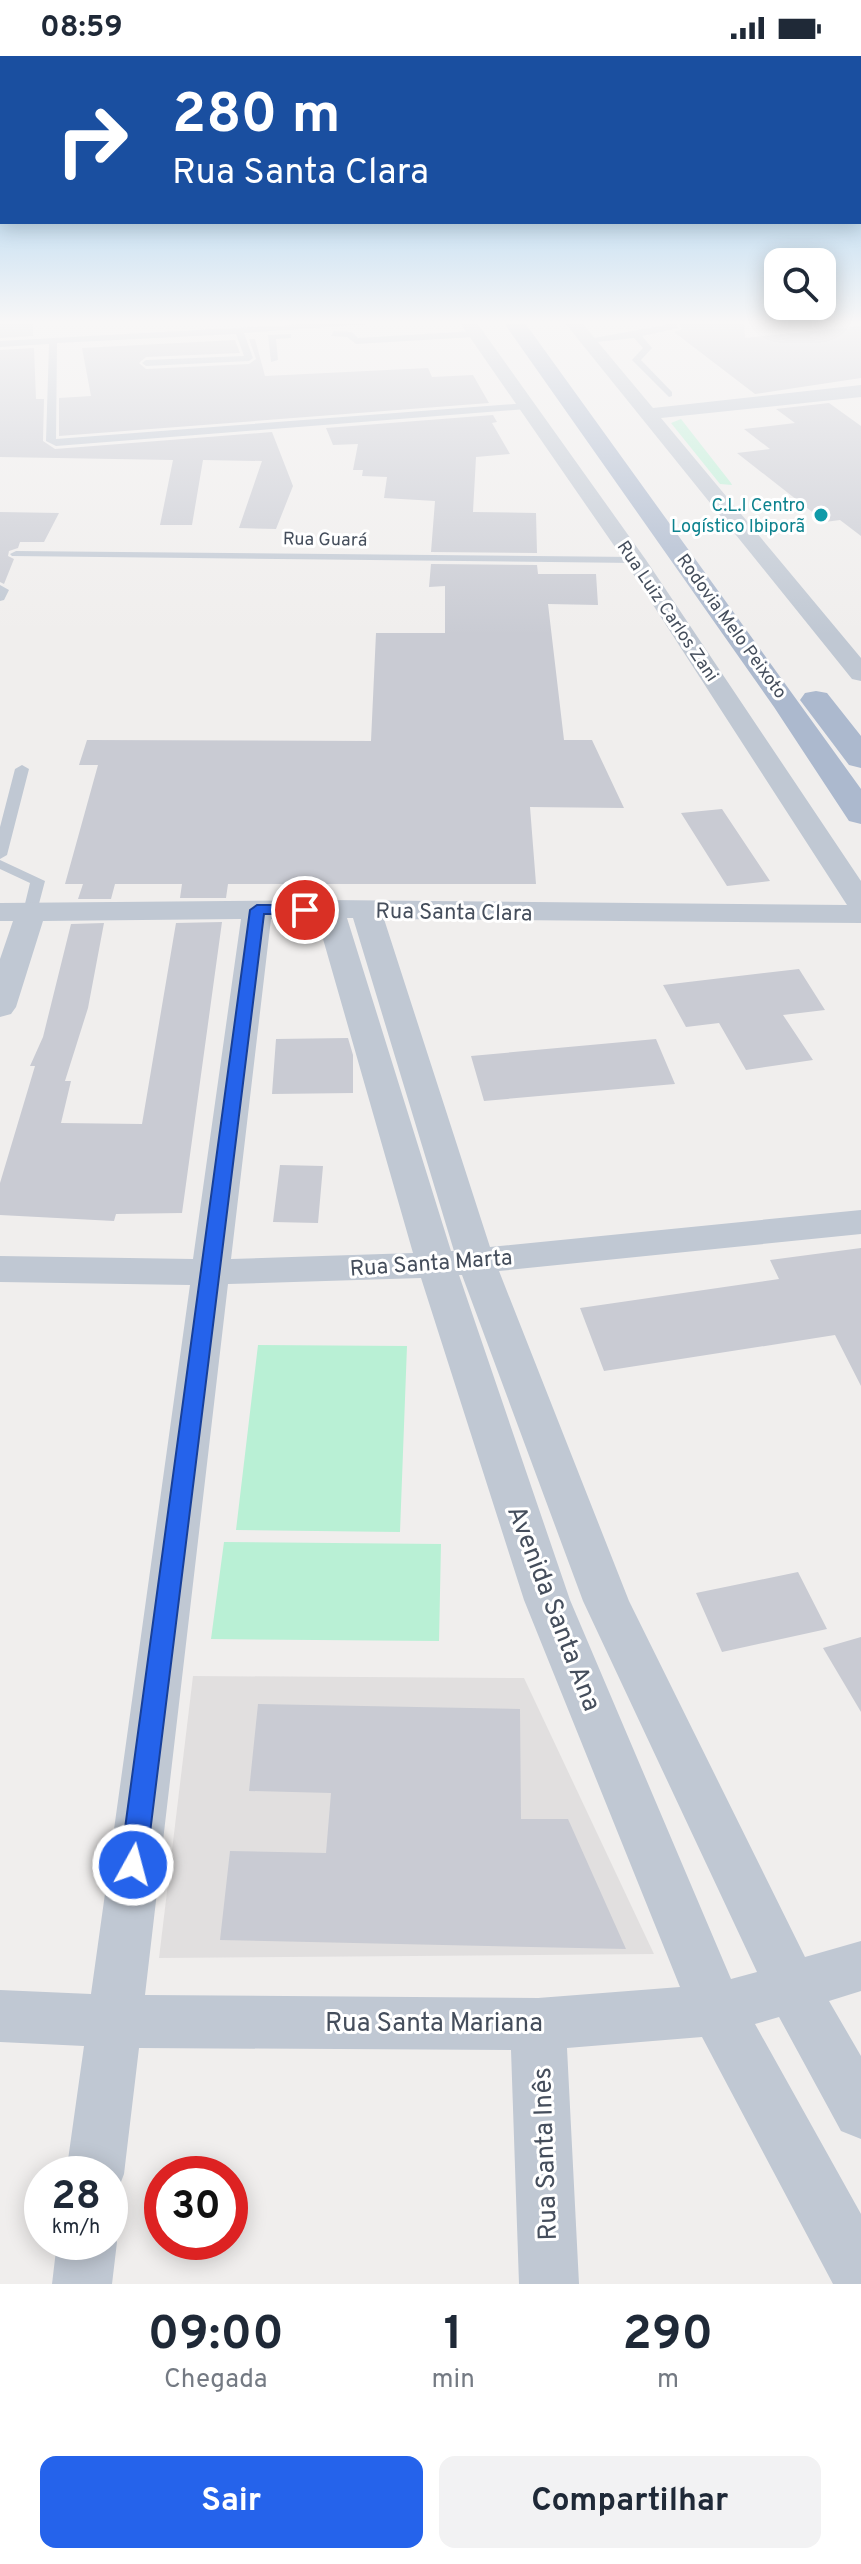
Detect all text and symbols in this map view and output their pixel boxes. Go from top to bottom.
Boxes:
text: 08:59 [40,10,123,47]
text: 280 m [172,82,340,152]
icon: right [40,88,144,192]
text: Rua Santa Clara [172,151,429,197]
map controls [764,248,836,320]
button: search [764,248,836,320]
place label: C.L.I Centro Logístico Ibiporã [671,495,805,539]
marker: C.L.I Centro Logístico Ibiporã [812,506,830,524]
street label: Rua Guará [283,528,367,553]
street label: Rua Luiz Carlos Zani [611,537,723,687]
street label: Rodovia Melo Peixoto [670,550,791,704]
pin [271,876,339,944]
icon: arrive [283,888,327,932]
street label: Rua Santa Clara [375,899,533,928]
street label: Rua Santa Marta [349,1245,513,1284]
street label: Avenida Santa Ana [498,1501,607,1716]
position arrow [91,1823,175,1907]
street label: Rua Santa Mariana [325,2008,543,2041]
street label: Rua Santa Inês [527,2067,566,2241]
speed limit sign: 30 [144,2156,248,2260]
text: 28 [51,2173,101,2223]
text: km/h [52,2215,100,2241]
text: 09:00 [148,2306,284,2366]
text: 1 [444,2306,463,2366]
text: 290 [623,2306,713,2366]
text: Chegada [164,2364,268,2397]
text: min [432,2364,475,2397]
text: m [657,2364,679,2397]
button: Sair [40,2456,423,2548]
button: Compartilhar [439,2456,821,2548]

